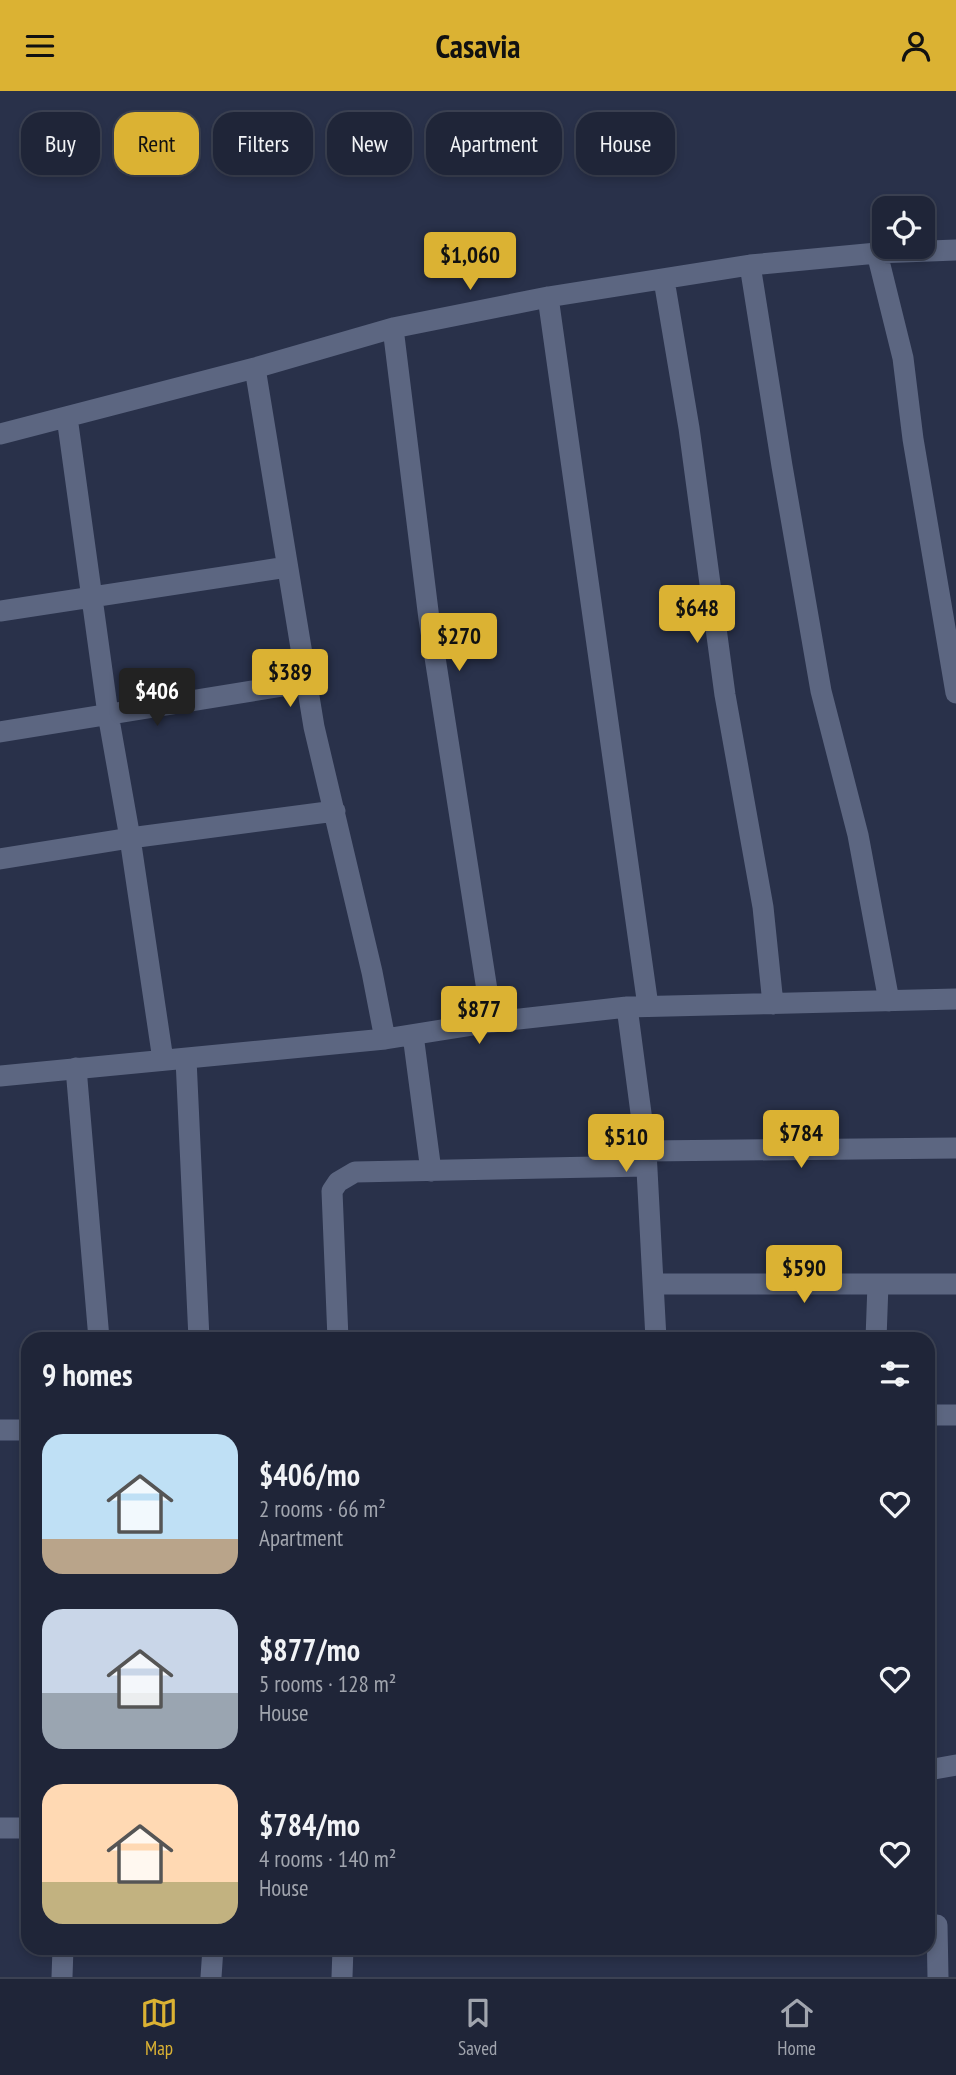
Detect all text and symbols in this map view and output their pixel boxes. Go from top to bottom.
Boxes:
text: Casavia [435,25,521,67]
icon: menu [21,27,59,65]
icon: person [897,27,935,65]
chip: Buy [21,112,100,175]
chip: Rent [114,112,199,175]
chip: Filters [213,112,313,175]
chip: New [327,112,412,175]
chip: Apartment [426,112,562,175]
chip: House [576,112,675,175]
map controls [872,196,935,259]
button: locate [872,196,935,259]
pin: $1,060 [413,233,527,292]
text: $1,060 [440,240,500,269]
pin: $648 [656,585,738,645]
text: $648 [675,593,719,622]
pin: $270 [418,613,500,673]
text: $270 [437,621,481,650]
pin: $389 [249,649,331,709]
text: $389 [268,657,312,686]
pin: $406 [116,669,198,728]
text: $406 [135,676,179,705]
pin: $877 [438,986,520,1046]
text: $877 [457,994,501,1023]
pin: $784 [760,1111,842,1170]
pin: $510 [585,1115,667,1174]
text: $784 [779,1118,823,1147]
text: $510 [604,1122,648,1151]
pin: $590 [763,1245,845,1305]
text: $590 [782,1253,826,1282]
text: 9 homes [42,1355,133,1394]
icon: filters [876,1355,914,1393]
text: $406/mo [259,1455,360,1494]
icon: home [98,1462,182,1546]
icon: heart [876,1485,914,1523]
text: 2 rooms · 66 m² [259,1494,386,1523]
text: Apartment [259,1523,343,1552]
text: $877/mo [259,1630,360,1669]
icon: home [98,1637,182,1721]
icon: heart [876,1660,914,1698]
text: 5 rooms · 128 m² [259,1669,396,1698]
text: House [259,1698,309,1727]
text: $784/mo [259,1805,360,1844]
icon: home [98,1812,182,1896]
icon: heart [876,1835,914,1873]
text: 4 rooms · 140 m² [259,1844,396,1873]
text: House [259,1873,309,1902]
tab: Map [140,1994,178,2060]
tab: Saved [458,1994,497,2060]
tab: Home [777,1994,816,2060]

